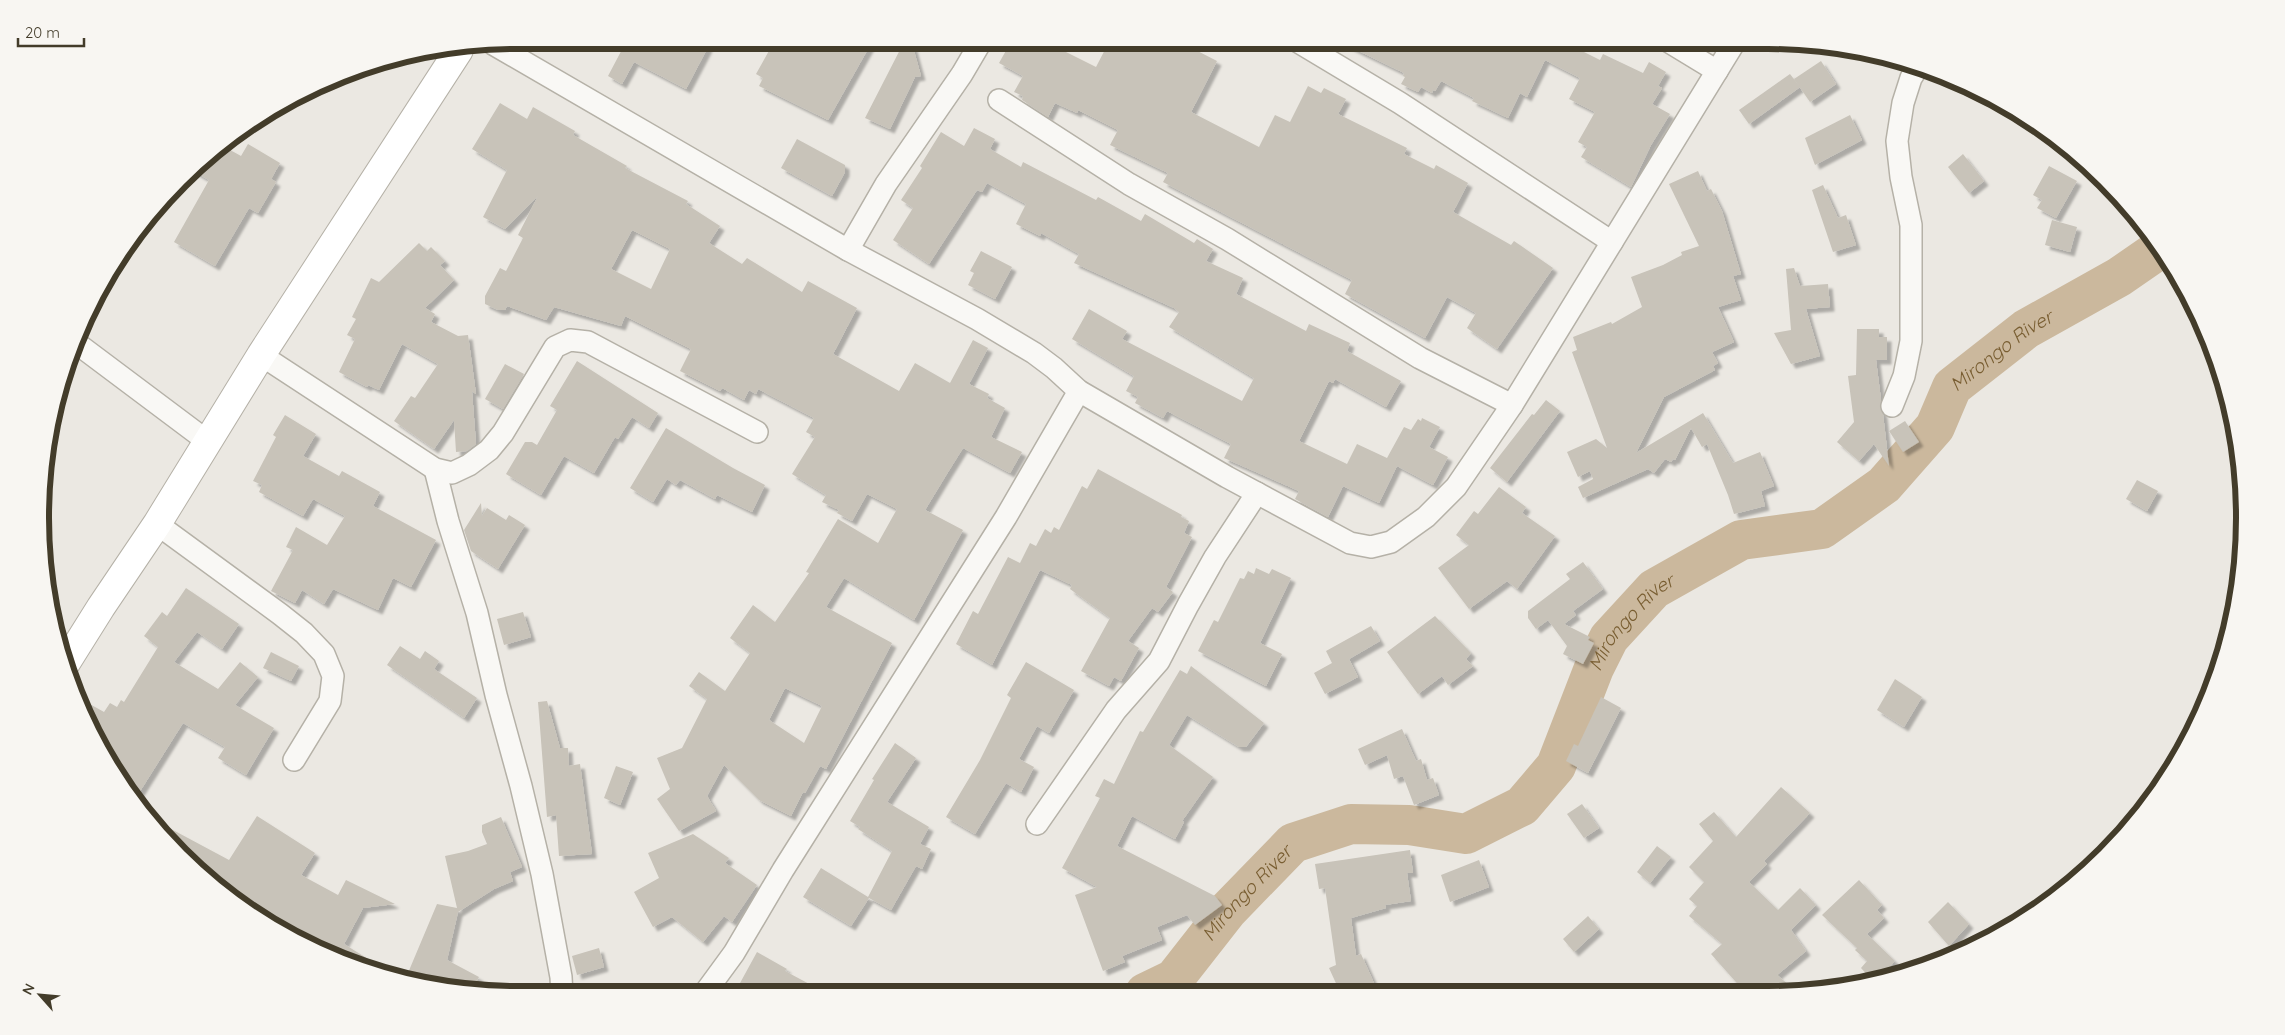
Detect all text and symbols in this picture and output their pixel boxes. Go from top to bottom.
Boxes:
scale bar [18,15,84,47]
text: 20 m [25,23,60,42]
water label: Mirongo River [1945,303,2059,396]
water label: Mirongo River [1583,567,1680,674]
water label: Mirongo River [1196,838,1299,946]
north arrow [15,970,65,1020]
text: N [18,980,39,998]

